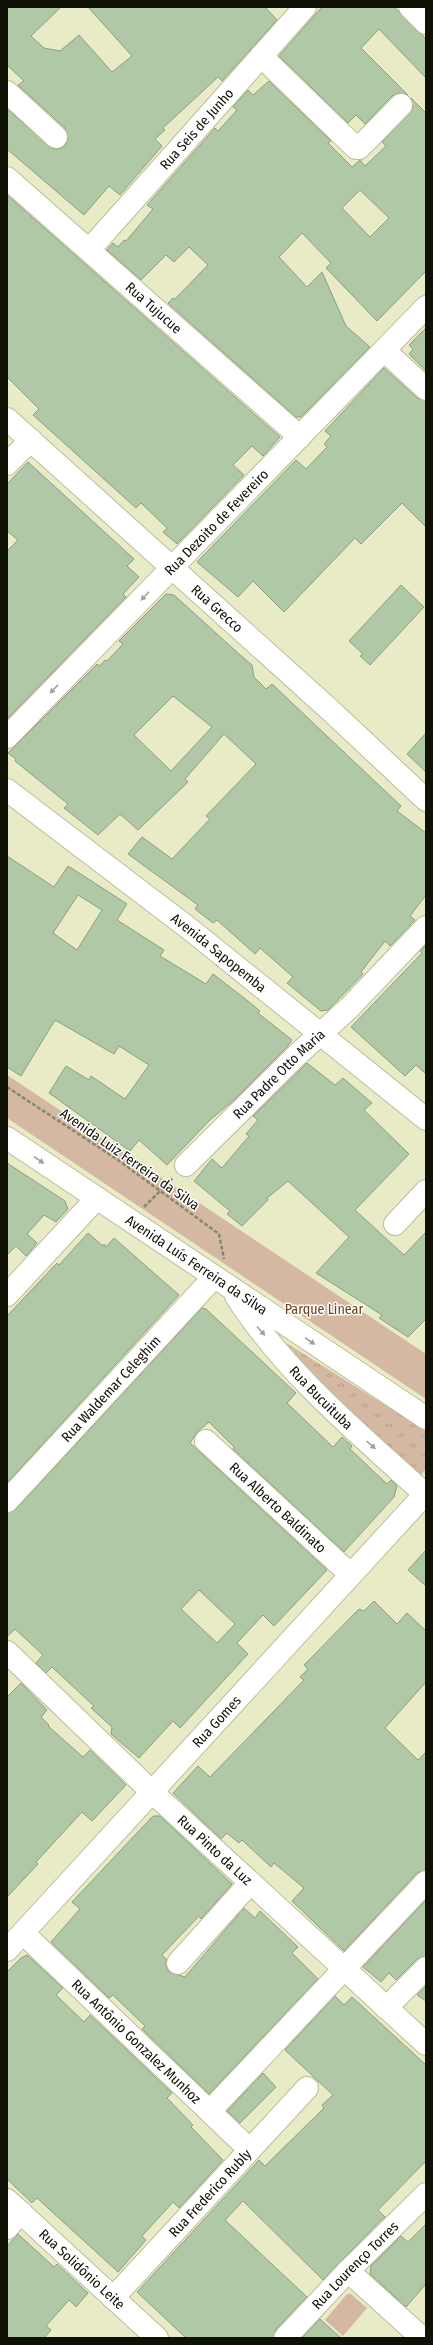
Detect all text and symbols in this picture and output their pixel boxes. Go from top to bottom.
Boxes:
street label: Rua Seis de Junho [156,85,238,173]
street label: Rua Tujucue [122,279,185,338]
street label: Rua Dezoito de Fevereiro [161,466,272,579]
street label: Rua Grecco [188,581,246,636]
one-way arrow [140,591,150,601]
one-way arrow [50,684,59,694]
street label: Avenida Sapopemba [167,910,270,996]
street label: Rua Padre Otto Maria [230,1026,329,1123]
street label: Avenida Luiz Ferreira da Silva [57,1105,203,1214]
one-way arrow [34,1156,45,1164]
street label: Avenida Luís Ferreira da Silva [122,1212,271,1319]
park label: Parque Linear [285,1301,363,1318]
one-way arrow [257,1326,266,1336]
street label: Rua Waldemar Celeghim [58,1332,164,1446]
one-way arrow [305,1337,315,1345]
street label: Rua Bucuituba [285,1363,356,1434]
one-way arrow [365,1441,376,1450]
street label: Rua Alberto Baldinato [226,1459,330,1557]
street label: Rua Gomes [189,1692,245,1751]
street label: Rua Pinto da Luz [174,1812,256,1889]
street label: Rua Antônio Gonzalez Munhoz [68,1976,205,2108]
street label: Rua Frederico Rubly [166,2145,256,2241]
street label: Rua Lourenço Torres [309,2218,402,2313]
street label: Rua Solidônio Leite [35,2226,128,2313]

